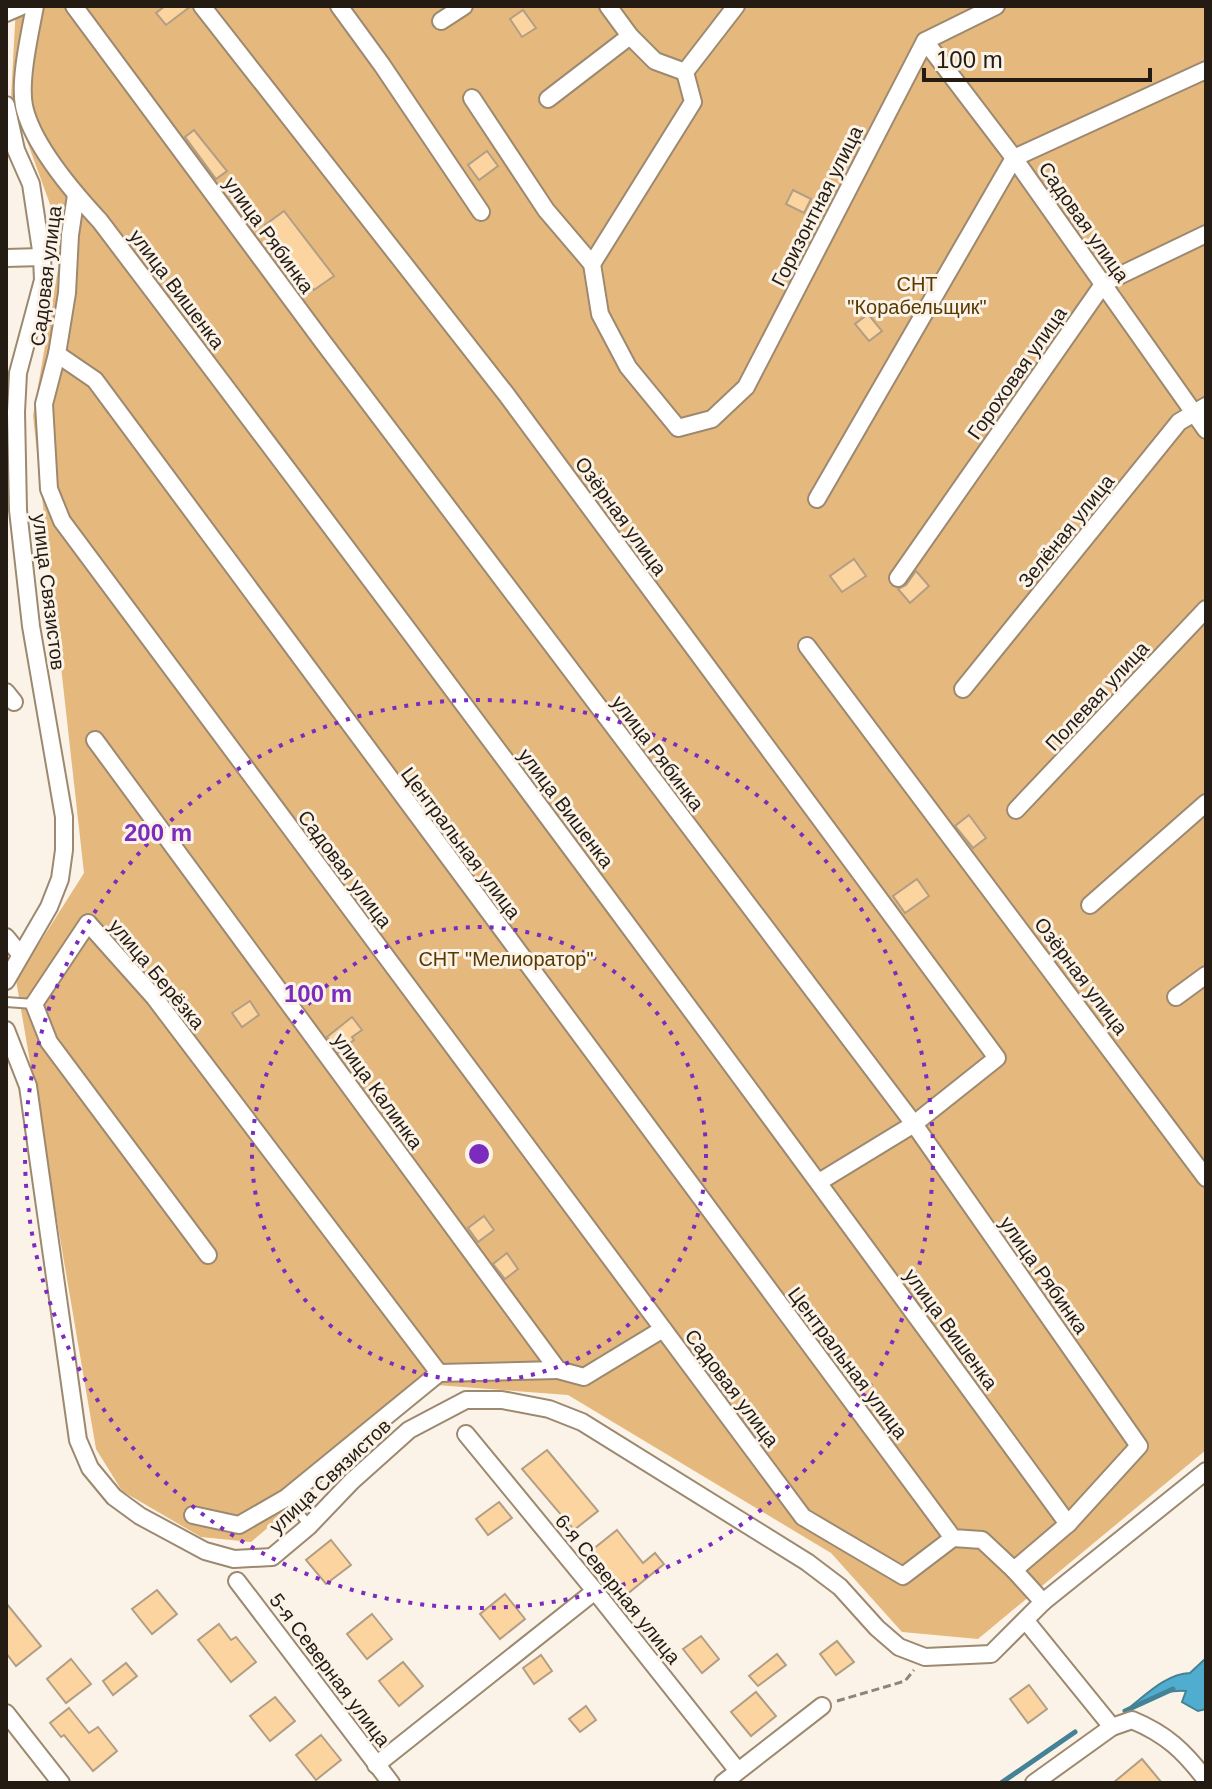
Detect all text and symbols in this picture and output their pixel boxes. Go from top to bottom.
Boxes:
scale bar [924,32,1150,82]
text: 100 m [936,46,1003,73]
street label: Горизонтная улица [767,121,867,290]
street label: Садовая улица [1034,158,1134,287]
street label: улица Рябинка [220,173,319,298]
street label: Садовая улица [26,204,66,348]
street label: улица Вишенка [125,225,230,354]
park label: СНТ "Корабельщик" [847,273,987,318]
street label: Гороховая улица [963,302,1071,443]
street label: Озёрная улица [571,453,672,580]
street label: Зелёная улица [1014,469,1119,592]
street label: улица Связистов [29,513,69,671]
street label: Полевая улица [1041,636,1154,755]
street label: улица Рябинка [608,691,709,815]
street label: улица Вишенка [514,744,619,873]
street label: Центральная улица [397,763,526,924]
street label: Садовая улица [294,806,397,933]
text: 200 m [124,819,192,846]
street label: Озёрная улица [1030,913,1133,1039]
street label: улица Берёзка [105,915,210,1034]
park label: СНТ "Мелиоратор" [418,948,594,970]
text: 100 m [284,980,352,1007]
street label: улица Калинка [329,1029,428,1154]
centre of rings [465,1140,493,1168]
street label: улица Рябинка [995,1212,1093,1339]
street label: улица Вишенка [900,1264,1003,1394]
street label: Центральная улица [784,1283,913,1444]
street label: Садовая улица [681,1325,784,1452]
street label: улица Связистов [265,1414,395,1538]
street label: 6-я Северная улица [551,1510,686,1669]
street label: 5-я Северная улица [265,1589,395,1752]

